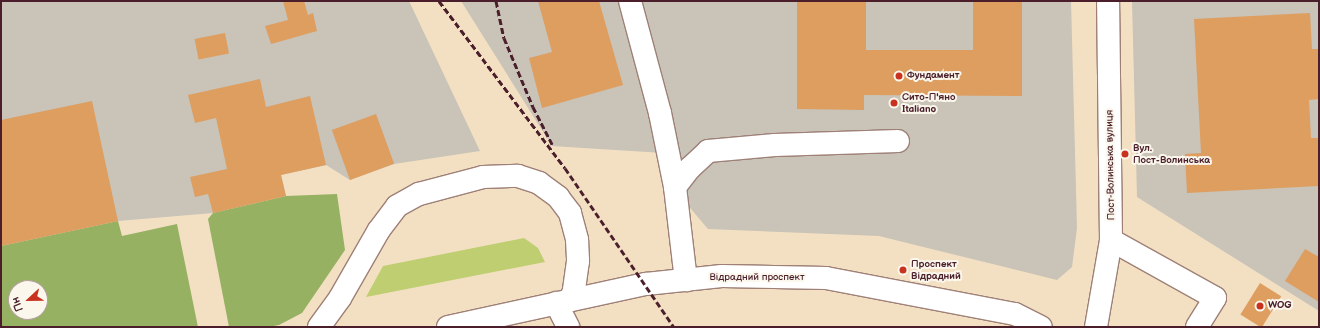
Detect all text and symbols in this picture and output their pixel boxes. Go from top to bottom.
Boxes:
place label: Фундамент [907,70,960,82]
marker: Фундамент [894,71,904,81]
place label: Сито-П'яно Italiano [902,91,956,114]
marker: Сито-П'яно Italiano [889,98,899,108]
street label: Пост-Волинська вулиця [1104,110,1118,220]
place label: Вул. Пост-Волинська [1133,142,1210,166]
marker: Вул. Пост-Волинська [1120,149,1130,159]
place label: Проспект Відрадний [911,258,961,282]
marker: Проспект Відрадний [898,265,908,275]
street label: Відрадний проспект [709,272,805,284]
north arrow [8,280,48,320]
text: Пн [9,295,26,314]
place label: WOG [1268,300,1292,312]
marker: WOG [1255,301,1265,311]

